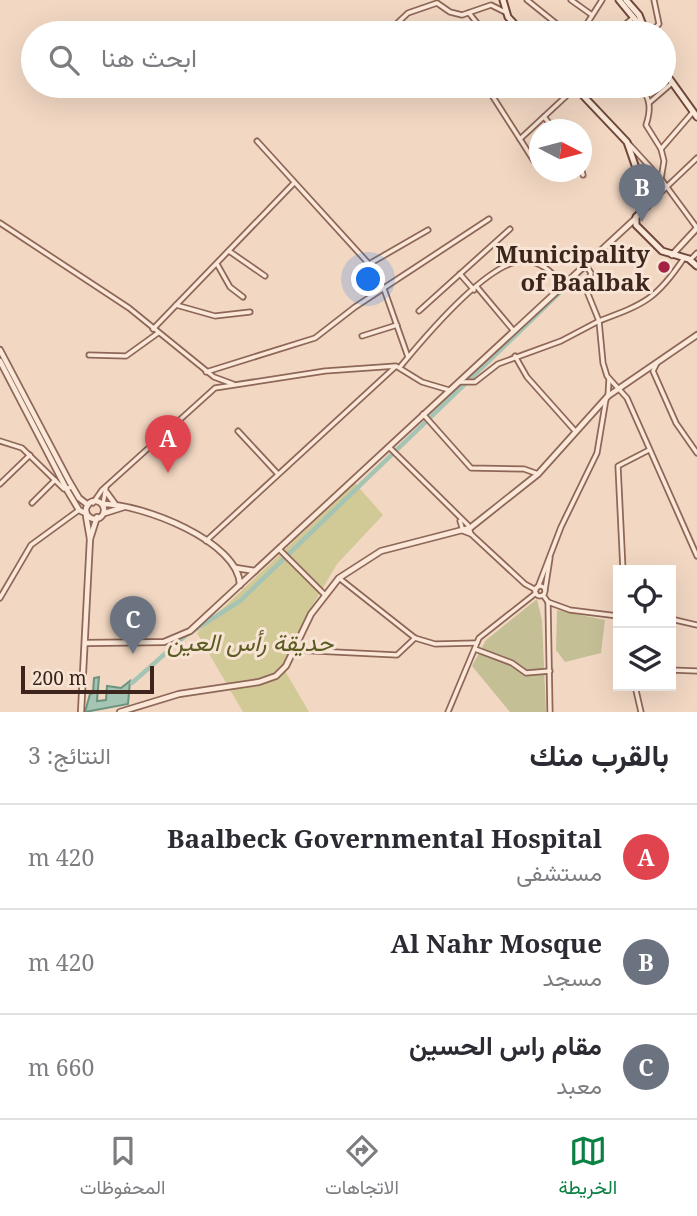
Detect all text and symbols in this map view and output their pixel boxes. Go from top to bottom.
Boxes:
search box [21,21,676,98]
text: ابحث هنا [101,39,197,75]
icon: search [45,41,83,79]
north arrow [529,119,592,182]
pin: B [619,164,665,222]
place label: Municipality of Baalbak [495,237,651,298]
marker: Municipality of Baalbak [656,259,672,275]
your location [351,262,385,296]
pin: A [145,415,191,473]
map controls [613,565,676,691]
button: locate [613,565,676,628]
pin: C [110,596,156,654]
park label: حديقة رأس العين [167,625,334,658]
button: layers [613,628,676,691]
scale bar [21,663,154,695]
text: 200 m [32,665,87,691]
text: بالقرب منك [529,734,669,775]
text: النتائج: 3 [28,739,111,771]
text: Baalbeck Governmental Hospital [167,820,602,856]
text: 420 m [28,841,94,873]
text: A [637,841,655,873]
text: مستشفى [516,856,602,888]
text: Al Nahr Mosque [390,925,602,961]
text: 420 m [28,946,94,978]
text: B [638,946,654,978]
text: مسجد [542,961,602,993]
text: مقام راس الحسين [409,1027,602,1063]
text: 660 m [28,1051,94,1083]
text: C [638,1051,654,1083]
text: معبد [556,1069,602,1101]
tab: المحفوظات [80,1132,165,1204]
tab: الاتجاهات [325,1132,399,1204]
tab: الخريطة [558,1132,617,1204]

